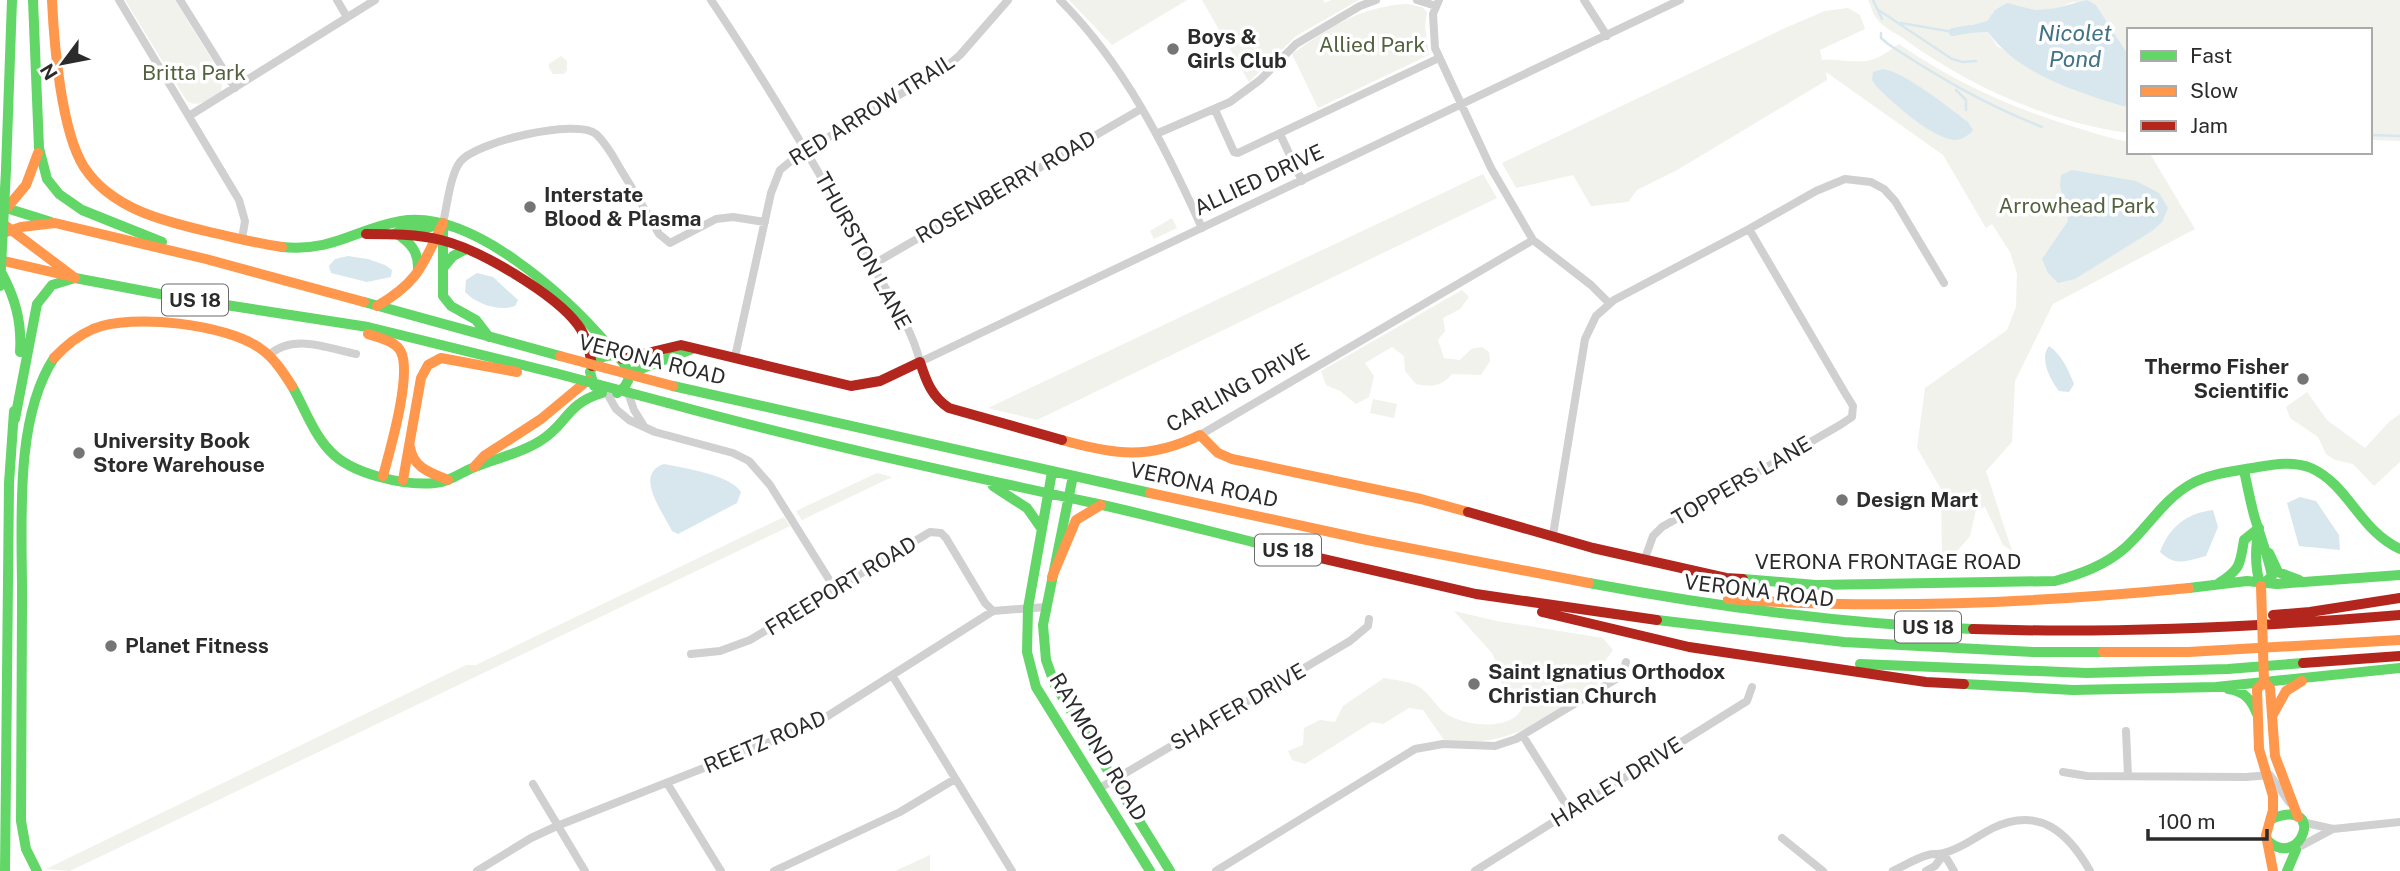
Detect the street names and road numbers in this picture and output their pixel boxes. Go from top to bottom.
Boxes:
street label: RED ARROW TRAIL [785,49,959,171]
street label: ROSENBERRY ROAD [911,125,1100,248]
street label: ALLIED DRIVE [1190,139,1327,220]
street label: THURSTON LANE [810,168,917,334]
road number: US 18 [162,284,228,316]
street label: VERONA ROAD [576,329,728,390]
street label: CARLING DRIVE [1162,338,1314,437]
street label: TOPPERS LANE [1668,431,1816,531]
street label: VERONA ROAD [1128,457,1280,512]
street label: FREEPORT ROAD [761,531,921,640]
road number: US 18 [1255,534,1321,566]
street label: VERONA FRONTAGE ROAD [1755,549,2021,574]
street label: VERONA ROAD [1683,569,1835,612]
road number: US 18 [1895,612,1961,642]
street label: SHAFER DRIVE [1166,658,1310,755]
street label: RAYMOND ROAD [1044,668,1152,825]
street label: REETZ ROAD [700,705,830,778]
street label: HARLEY DRIVE [1546,731,1687,832]

